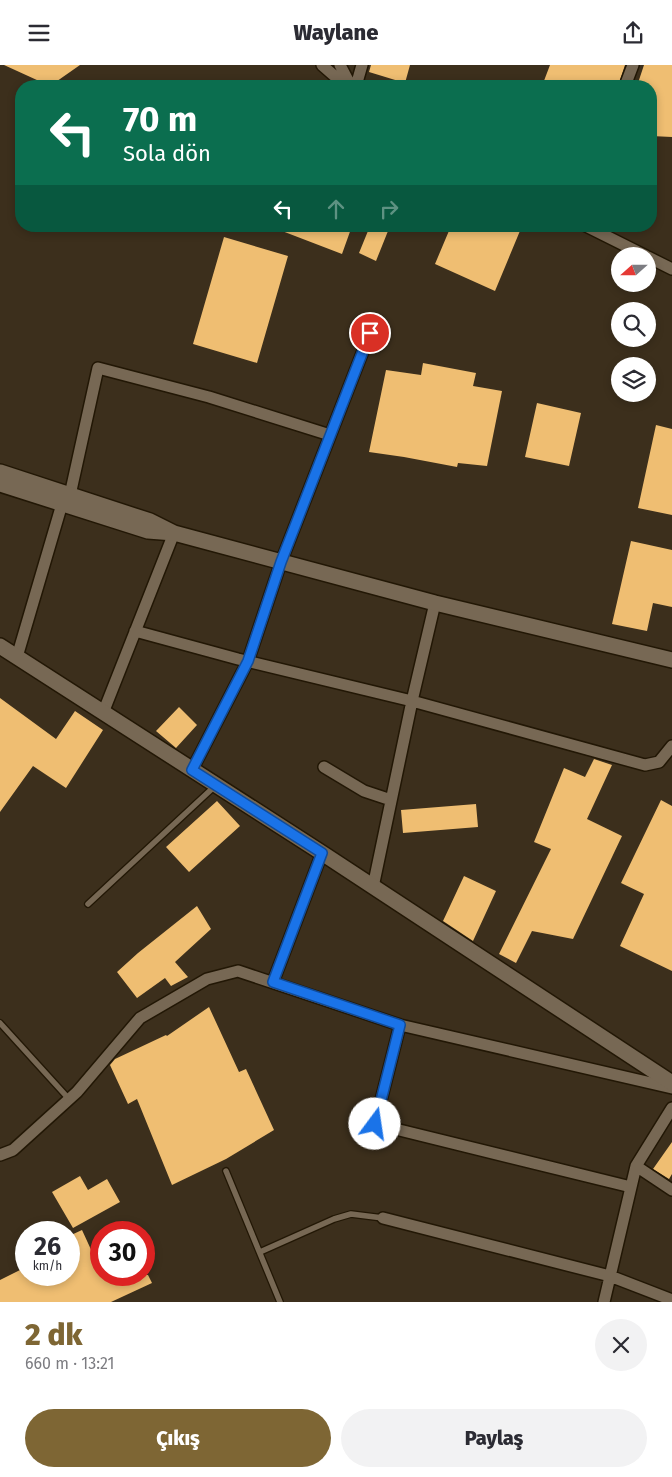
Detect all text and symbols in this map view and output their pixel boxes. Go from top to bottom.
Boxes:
icon: menu [25,19,53,47]
text: Waylane [294,19,378,46]
icon: share [619,19,647,47]
text: 70 m [123,98,197,140]
icon: left [40,100,105,165]
text: Sola dön [123,140,211,167]
icon: left [269,195,297,223]
icon: ahead [322,195,350,223]
icon: right [375,195,403,223]
north arrow [611,247,656,293]
map controls [611,247,656,402]
button: search [611,302,656,347]
pin [349,312,391,354]
icon: arrive [356,319,384,347]
button: layers [611,357,656,402]
position arrow [348,1097,400,1149]
speed limit sign: 30 [90,1221,155,1286]
text: 26 [34,1232,61,1262]
text: km/h [33,1259,62,1273]
text: 2 dk [25,1317,82,1353]
button: close [595,1319,647,1371]
text: 660 m · 13:21 [25,1354,114,1373]
button: Çıkış [25,1409,331,1467]
button: Paylaş [341,1409,647,1467]

